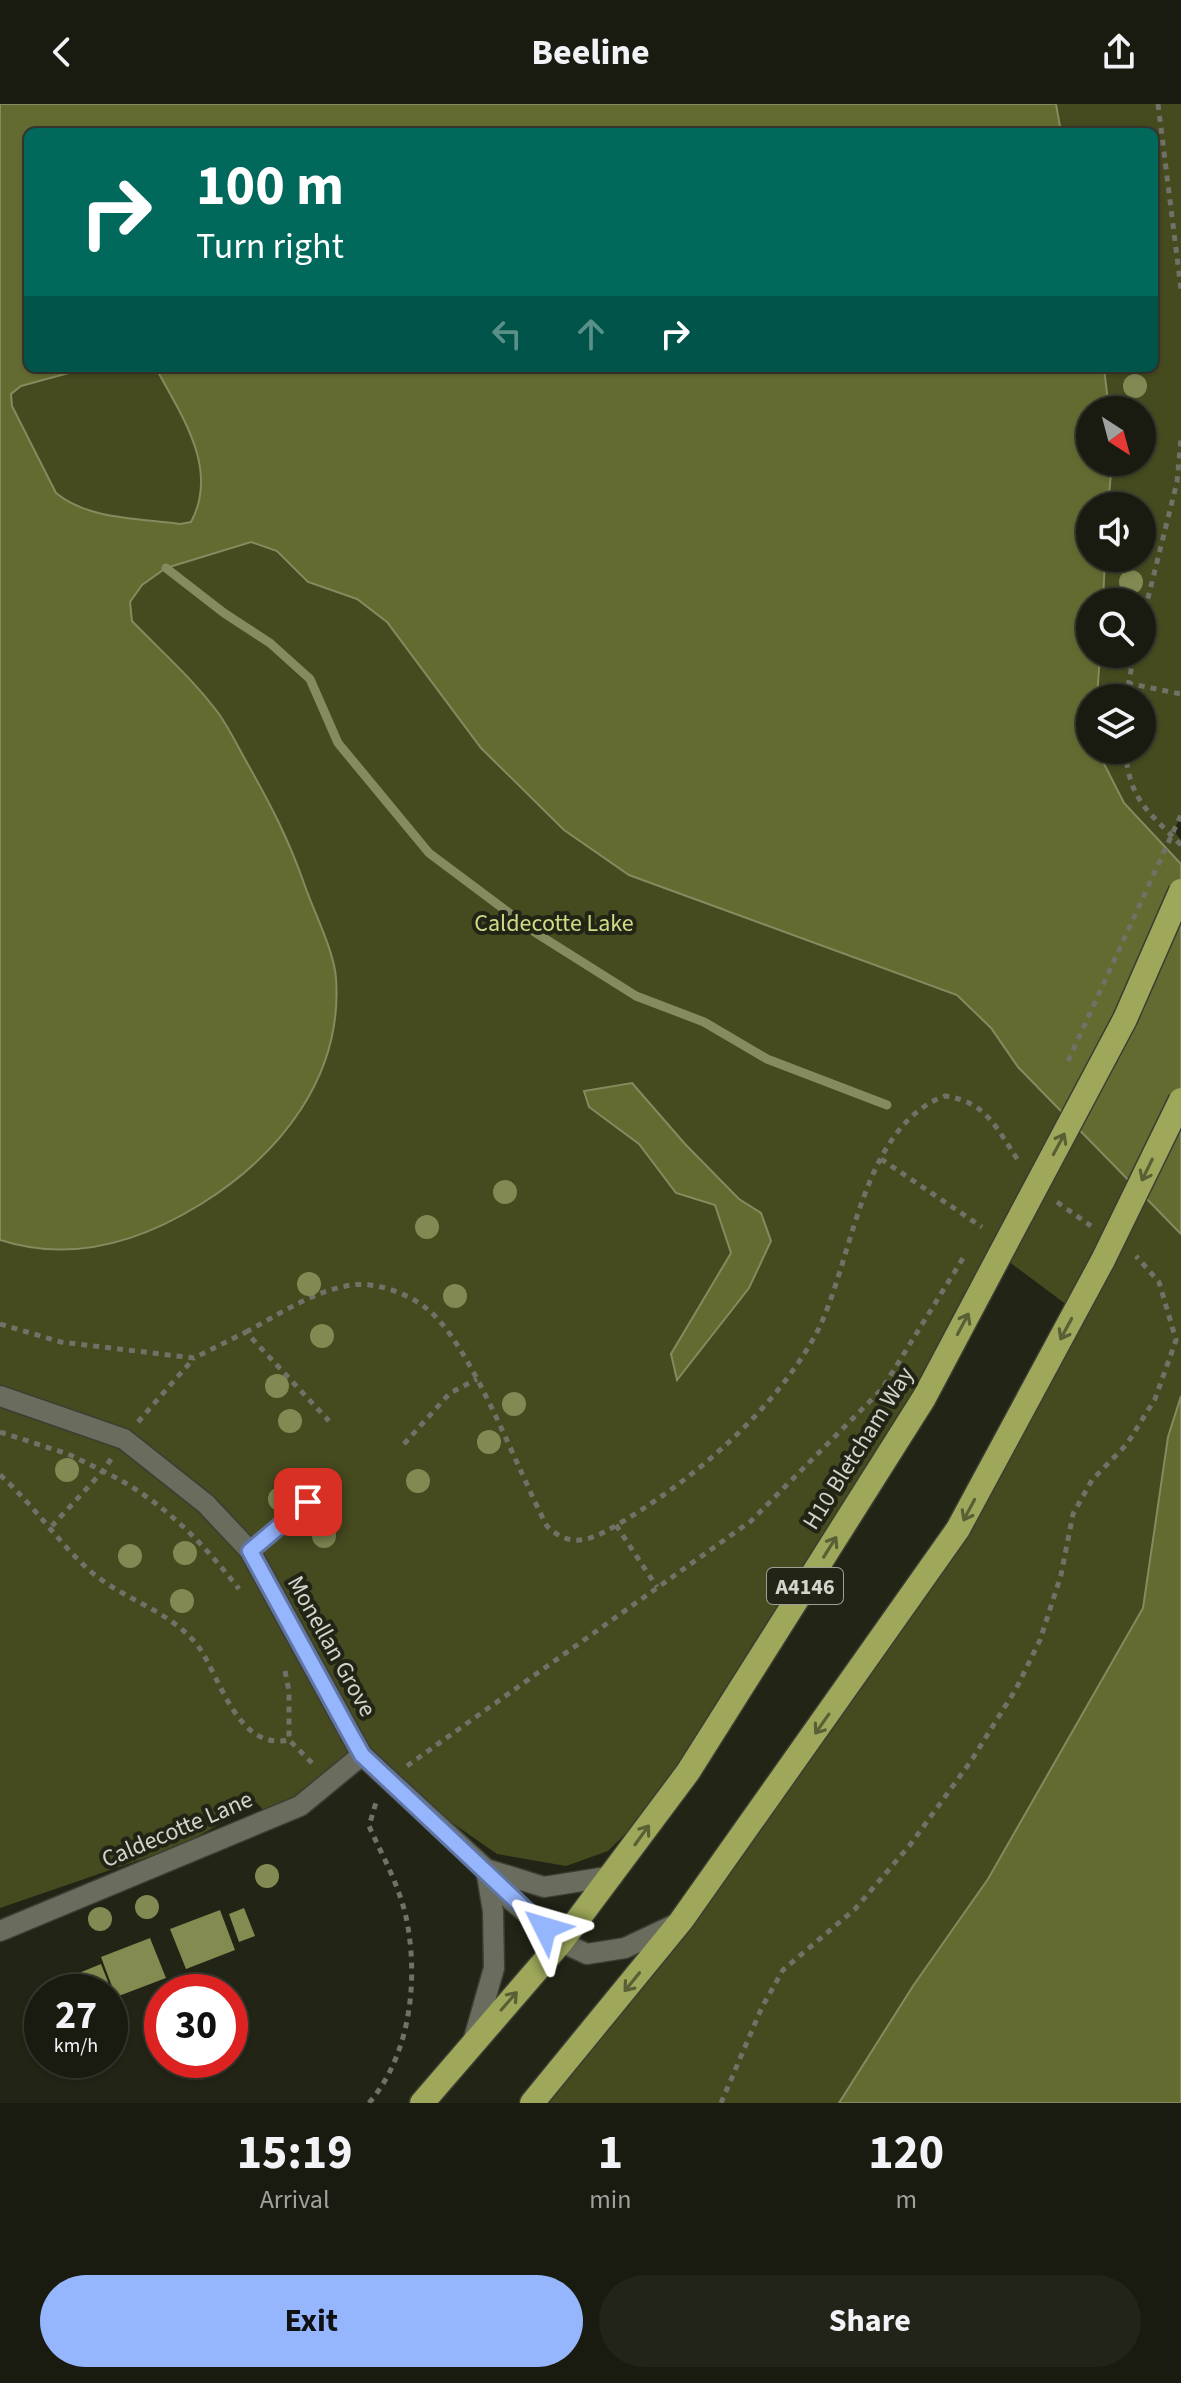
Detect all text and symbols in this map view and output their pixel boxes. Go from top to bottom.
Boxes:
text: Beeline [531,27,650,78]
icon: back [40,30,84,74]
icon: share [1097,30,1141,74]
text: 100 m [196,147,344,226]
icon: right [64,160,168,264]
text: Turn right [196,221,344,272]
icon: left [485,312,529,356]
icon: ahead [569,312,613,356]
icon: right [653,312,697,356]
north arrow [1076,396,1156,476]
map controls [1076,396,1156,764]
button: sound [1076,492,1156,572]
button: search [1076,588,1156,668]
button: layers [1076,684,1156,764]
park label: Caldecotte Lake [474,906,634,941]
one-way arrow [1051,1132,1067,1156]
one-way arrow [1139,1158,1154,1182]
one-way arrow [956,1313,972,1337]
one-way arrow [1058,1316,1073,1340]
street label: H10 Bletcham Way [794,1360,923,1537]
pin [274,1468,342,1536]
icon: arrive [286,1480,330,1524]
one-way arrow [960,1497,976,1521]
one-way arrow [822,1536,838,1559]
road number: A4146 [767,1568,843,1604]
street label: Monellan Grove [278,1569,385,1723]
one-way arrow [814,1713,831,1734]
street label: Caldecotte Lane [96,1782,258,1877]
one-way arrow [634,1825,650,1847]
position arrow [503,1886,587,1970]
one-way arrow [624,1971,641,1992]
speed limit sign: 30 [144,1974,248,2078]
text: 27 [55,1987,97,2044]
one-way arrow [500,1992,518,2012]
text: km/h [54,2032,98,2060]
text: 15:19 [237,2119,353,2187]
text: 1 [598,2119,623,2187]
text: 120 [868,2119,944,2187]
text: Arrival [260,2181,330,2218]
text: min [589,2181,631,2218]
text: m [895,2181,917,2218]
button: Exit [40,2275,583,2367]
button: Share [599,2275,1141,2367]

